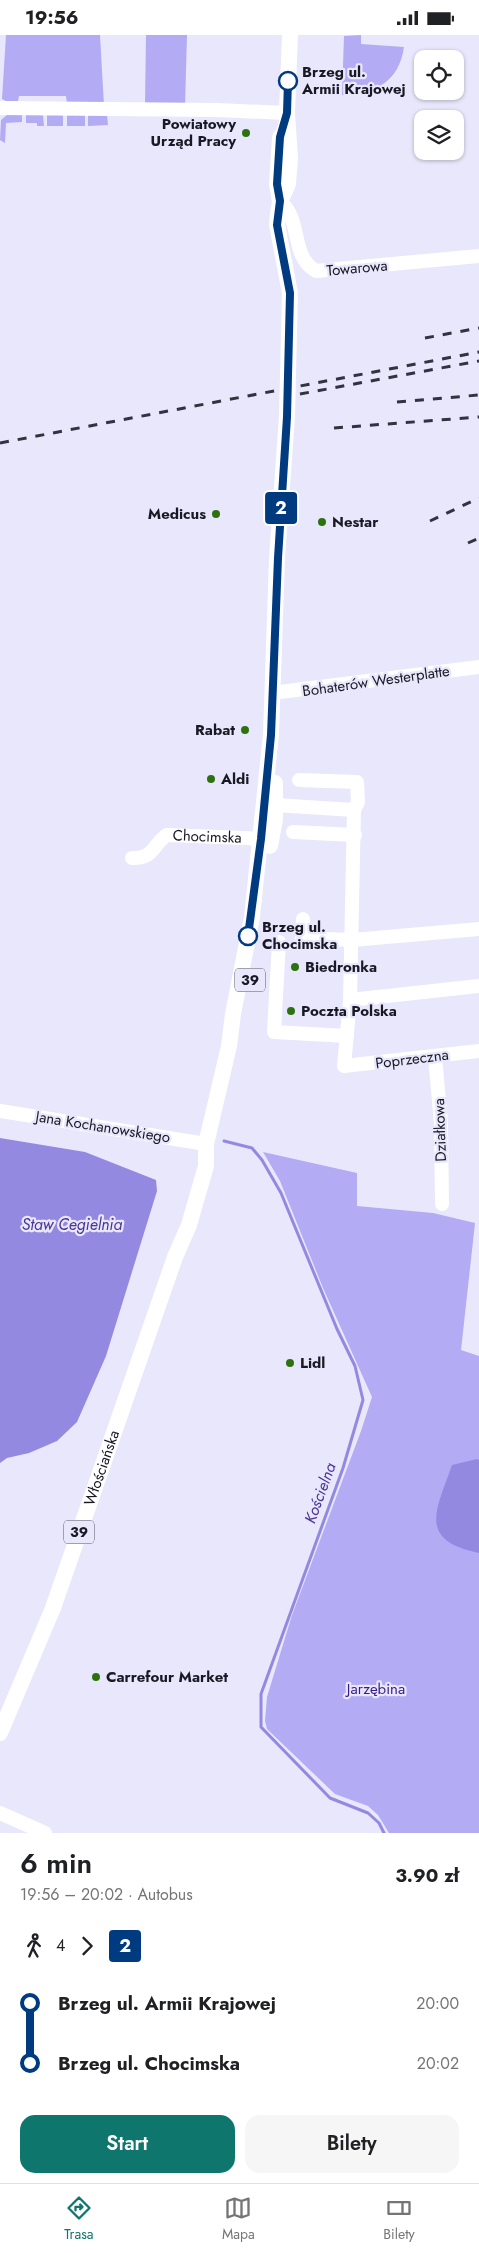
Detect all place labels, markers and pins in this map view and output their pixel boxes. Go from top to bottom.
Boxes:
place label: Brzeg ul. Armii Krajowej [301,61,406,100]
marker: Brzeg ul. Armii Krajowej [278,71,298,91]
place label: Powiatowy Urząd Pracy [151,113,236,152]
marker: Powiatowy Urząd Pracy [240,127,252,139]
place label: Medicus [148,503,206,525]
marker: Medicus [210,508,222,520]
place label: Nestar [332,511,379,533]
marker: Nestar [316,516,328,528]
place label: Rabat [195,719,235,741]
marker: Rabat [239,724,251,736]
place label: Aldi [220,768,249,790]
marker: Aldi [205,773,217,785]
place label: Brzeg ul. Chocimska [262,916,337,955]
marker: Brzeg ul. Chocimska [238,926,258,946]
place label: Biedronka [305,956,377,978]
marker: Biedronka [289,961,301,973]
place label: Poczta Polska [301,1000,397,1022]
marker: Poczta Polska [285,1005,297,1017]
place label: Lidl [300,1352,325,1374]
marker: Lidl [284,1357,296,1369]
place label: Carrefour Market [106,1666,228,1688]
marker: Carrefour Market [90,1671,102,1683]

